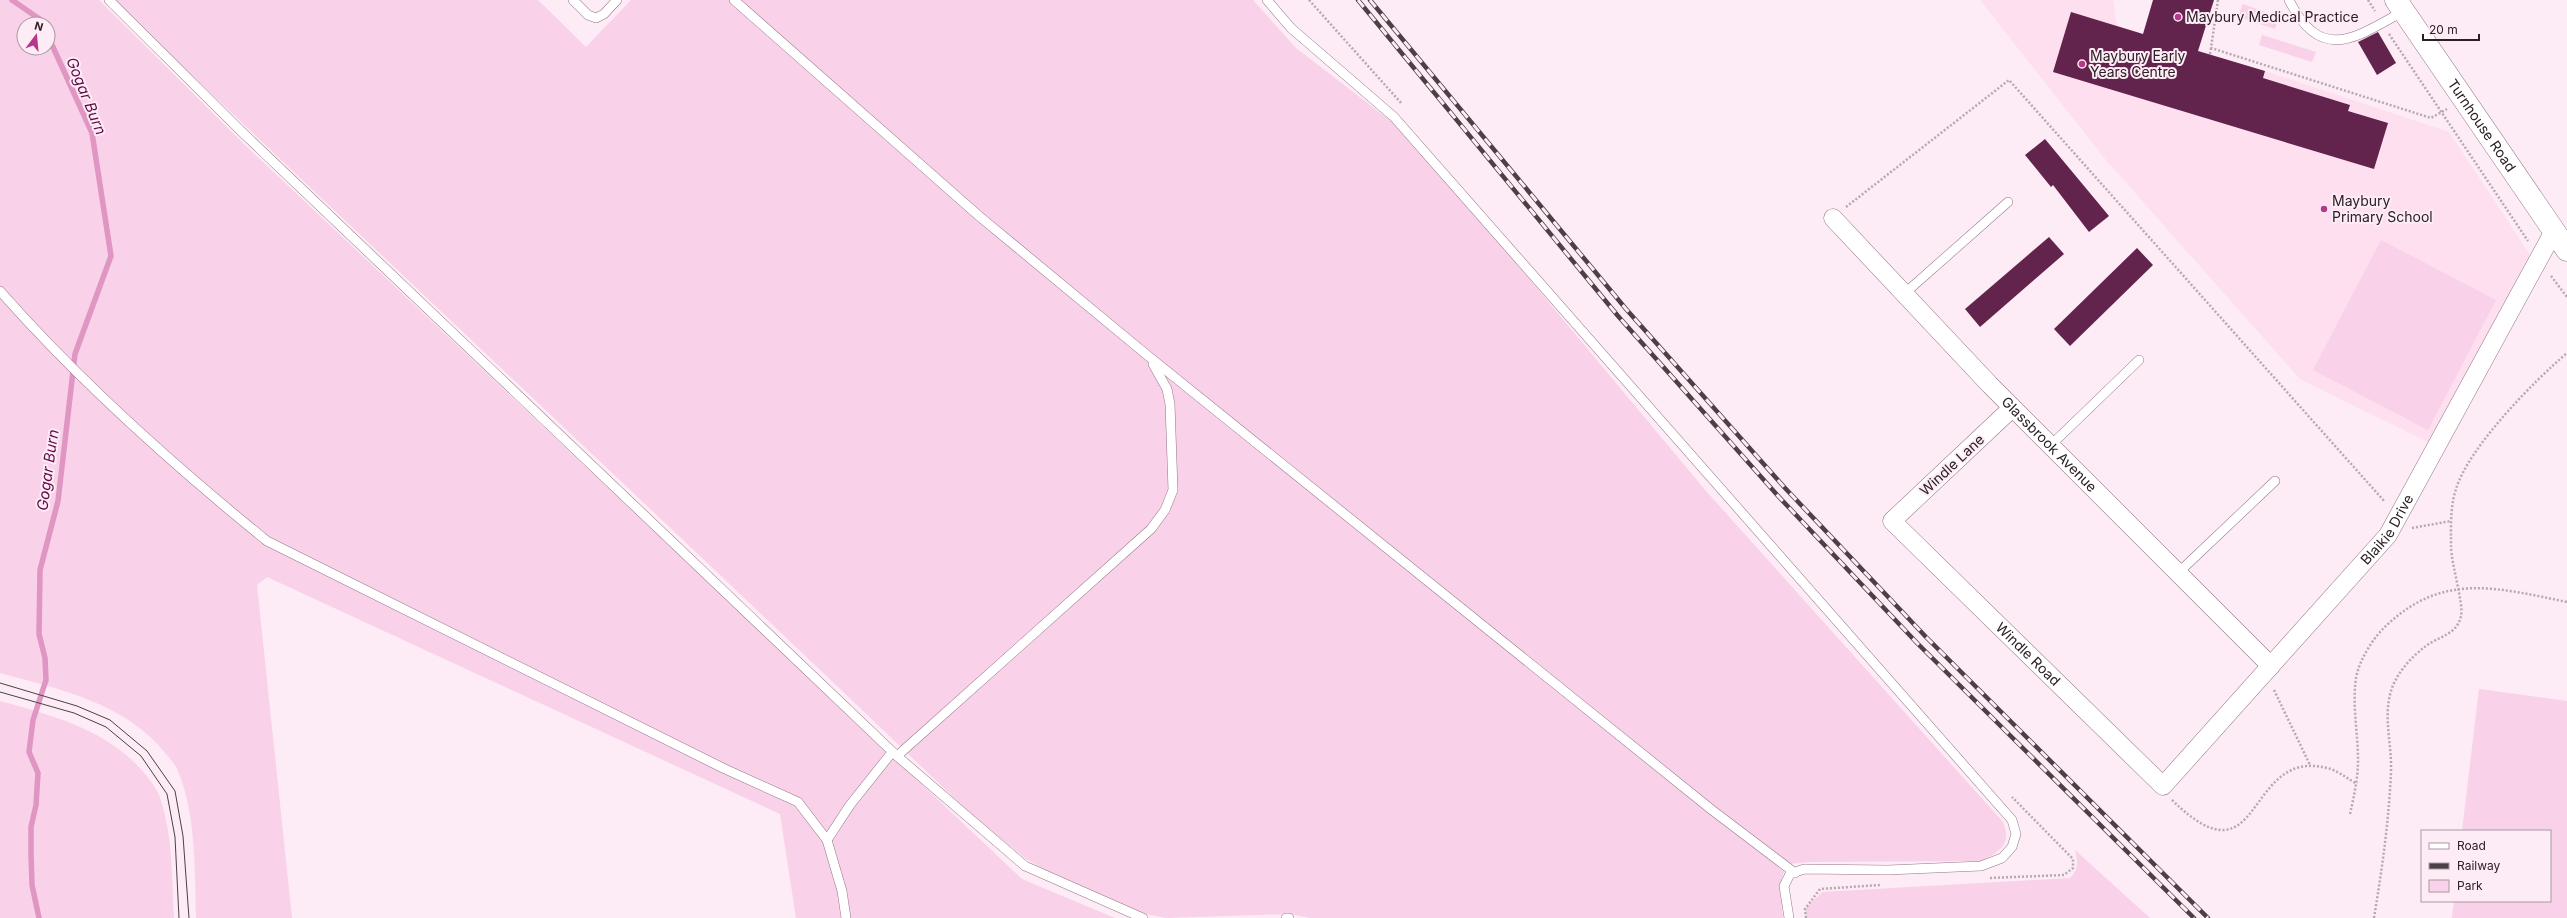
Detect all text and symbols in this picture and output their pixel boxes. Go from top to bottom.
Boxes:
place label: Maybury Medical Practice [2186,8,2359,25]
marker: Maybury Medical Practice [2173,12,2183,22]
north arrow [16,16,56,56]
scale bar [2423,16,2479,42]
text: N [33,19,45,34]
text: 20 m [2429,22,2458,37]
place label: Maybury Early Years Centre [2090,47,2186,80]
water label: Gogar Burn [62,54,111,137]
marker: Maybury Early Years Centre [2077,59,2087,69]
street label: Turnhouse Road [2445,76,2520,175]
place label: Maybury Primary School [2332,192,2433,225]
marker: Maybury Primary School [2319,204,2329,214]
street label: Glassbrook Avenue [1998,393,2101,495]
water label: Gogar Burn [32,428,63,512]
street label: Windle Lane [1916,431,1987,499]
street label: Blaikie Drive [2357,491,2417,568]
street label: Windle Road [1993,618,2064,689]
legend [2421,830,2551,902]
text: Road [2457,838,2486,853]
text: Railway [2457,858,2501,873]
text: Park [2457,878,2483,893]

